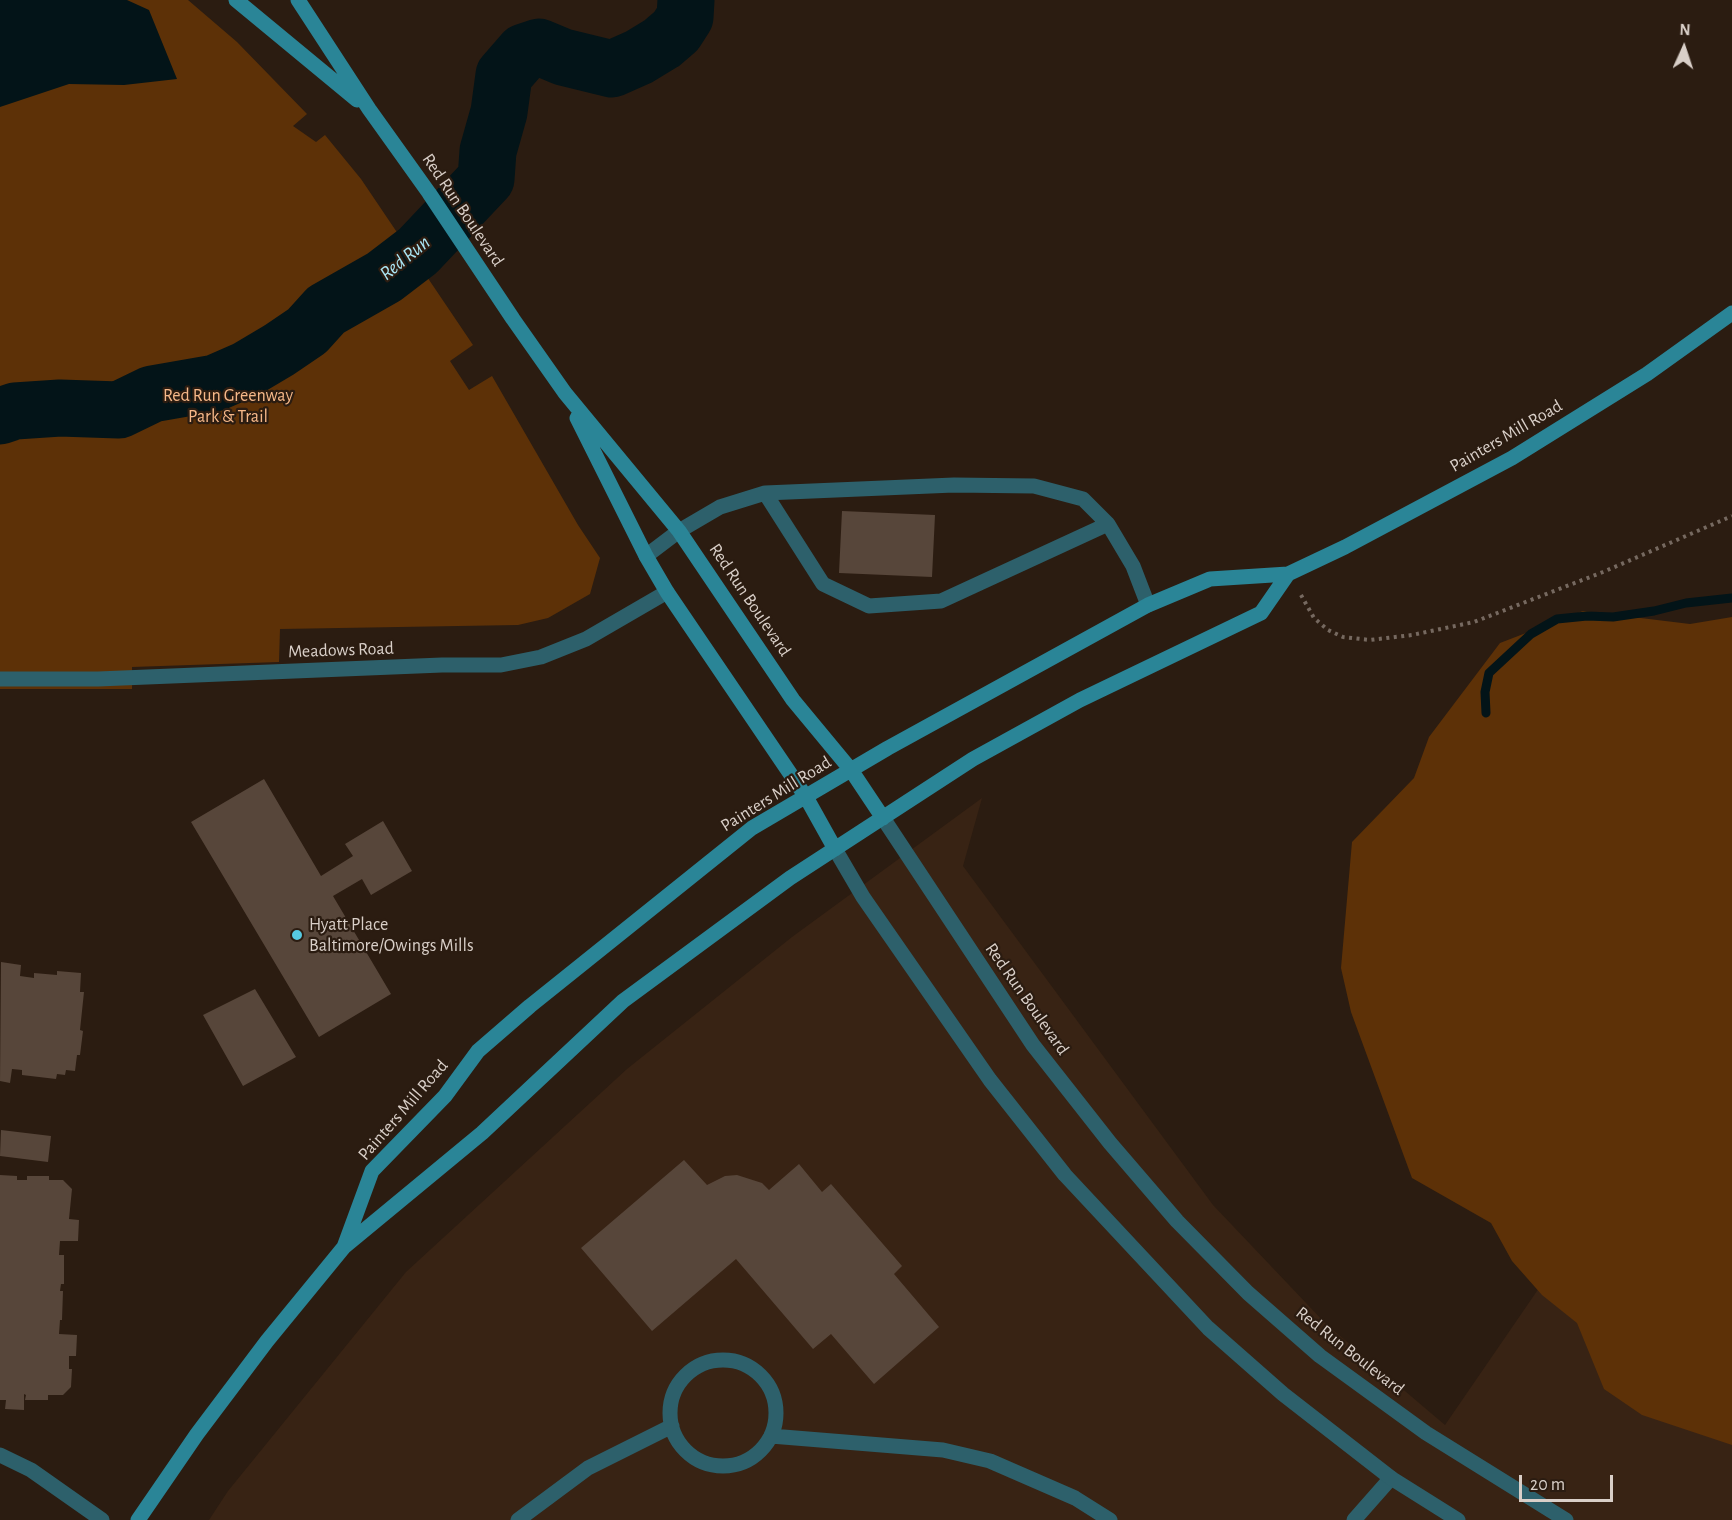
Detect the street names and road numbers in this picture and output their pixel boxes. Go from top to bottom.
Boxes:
street label: Red Run Boulevard [417,149,509,271]
street label: Painters Mill Road [1446,395,1566,477]
street label: Red Run Boulevard [704,539,796,661]
street label: Meadows Road [288,637,394,663]
street label: Painters Mill Road [717,751,835,837]
street label: Red Run Boulevard [980,939,1074,1059]
street label: Painters Mill Road [353,1055,453,1165]
street label: Red Run Boulevard [1291,1302,1409,1400]

